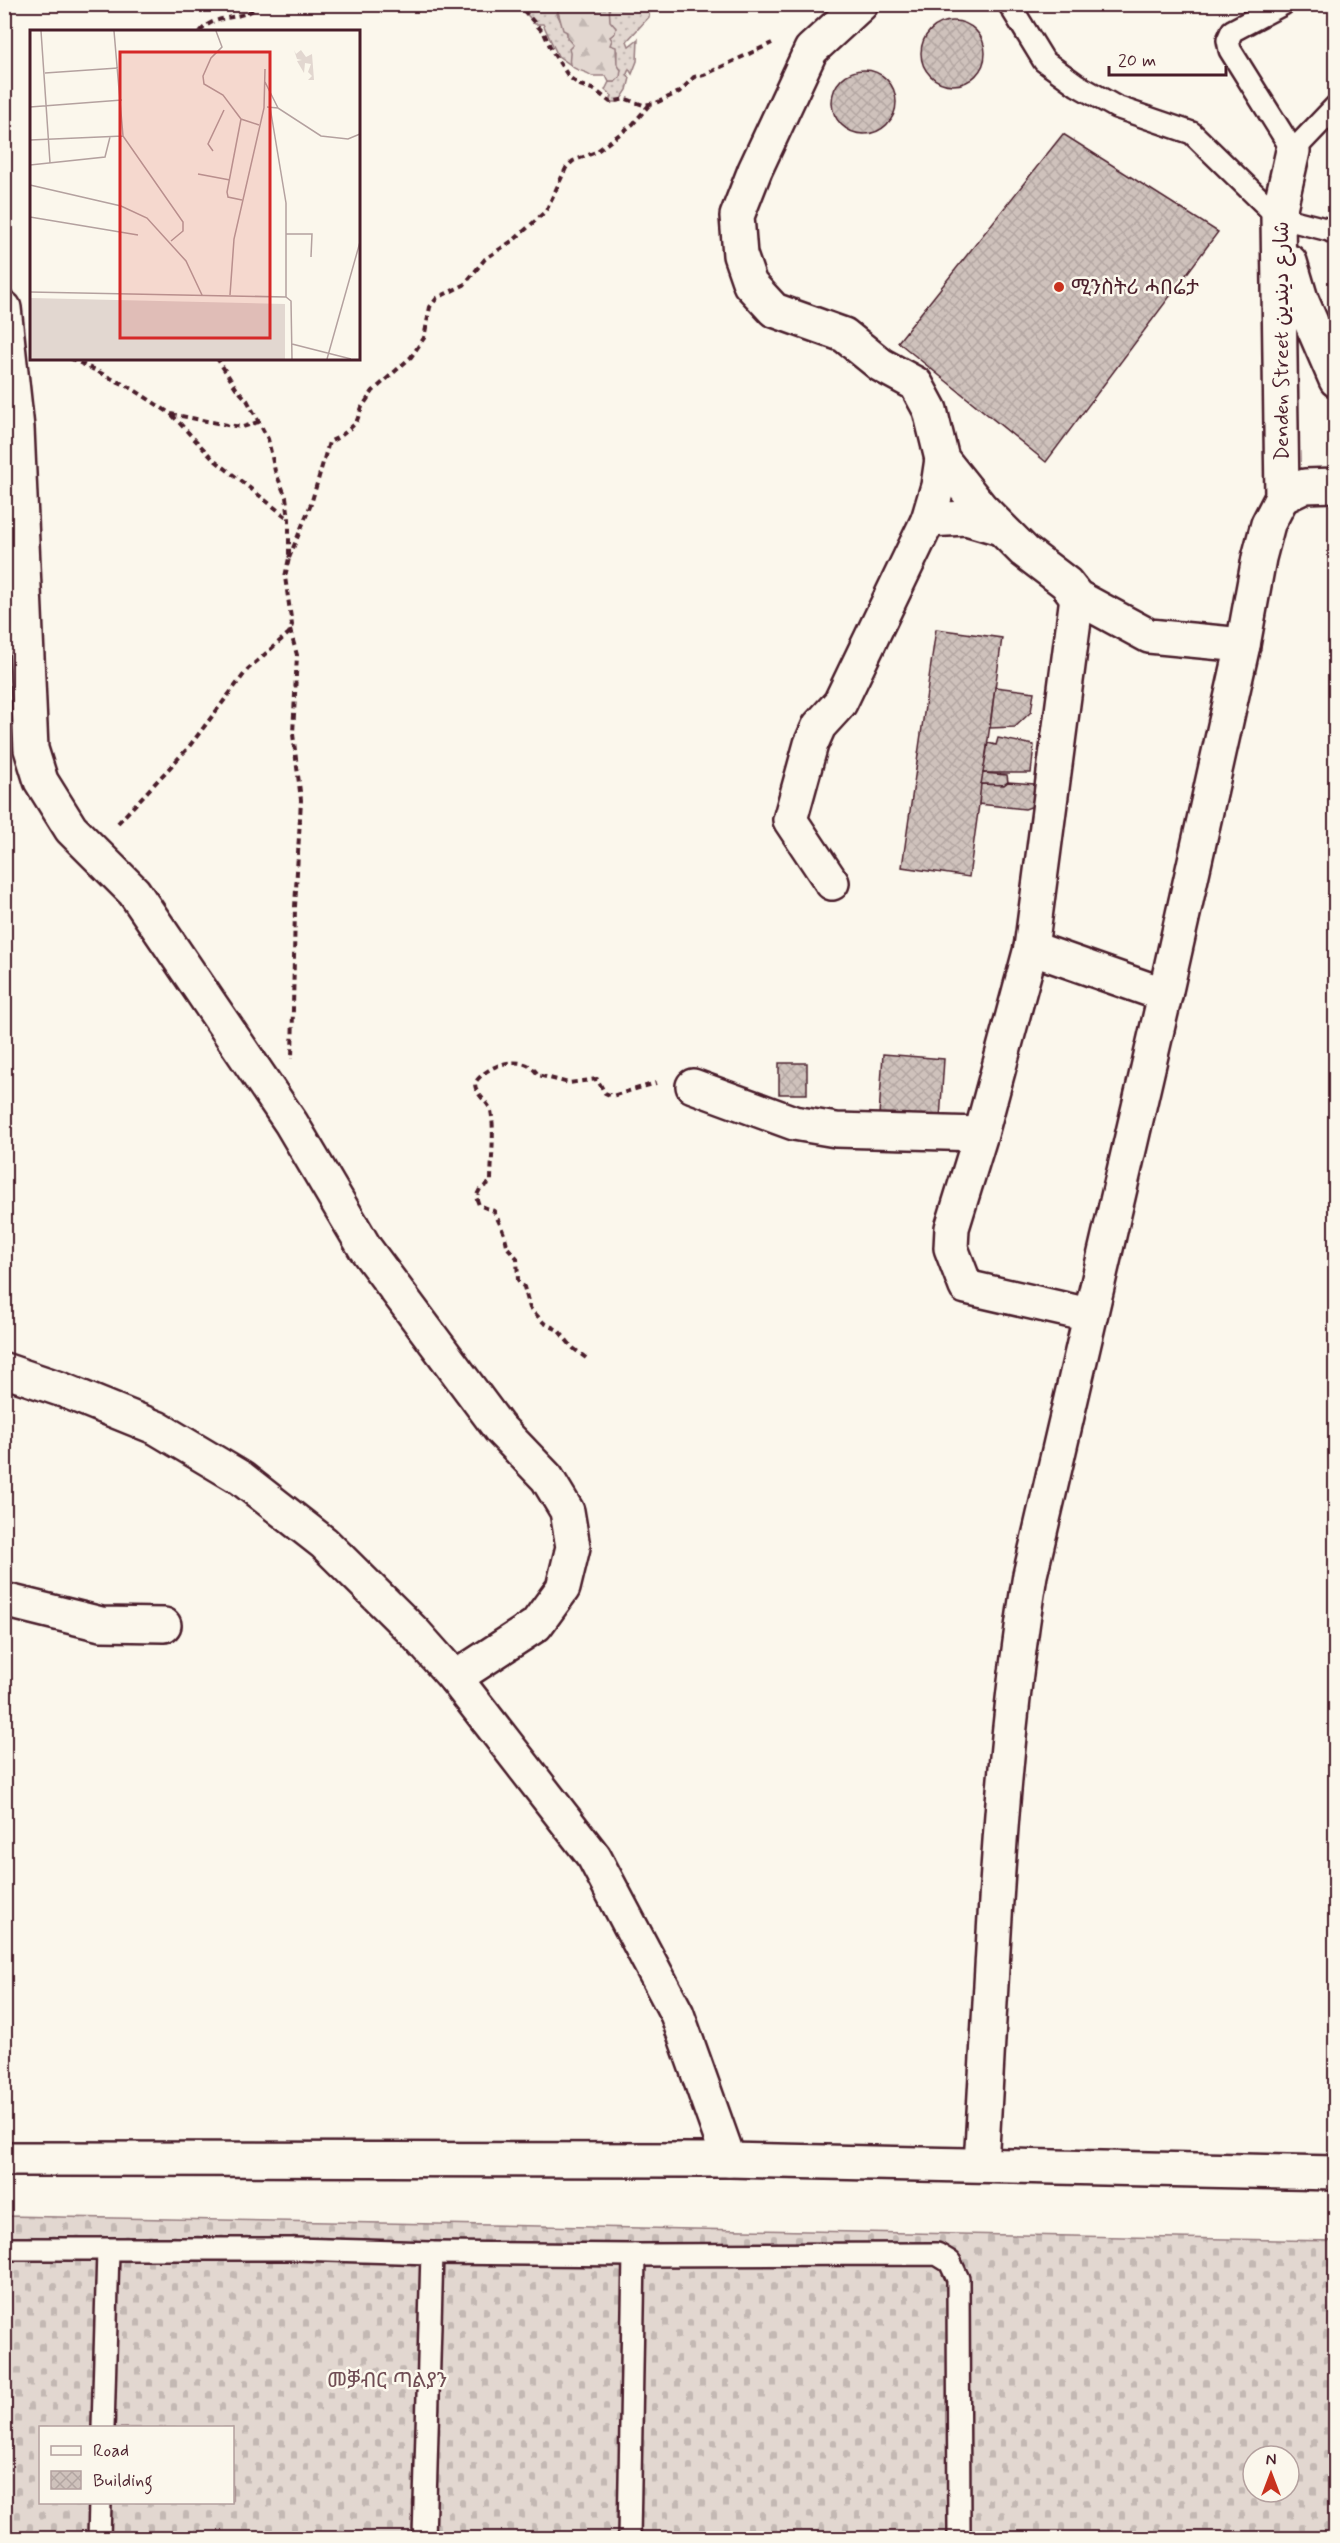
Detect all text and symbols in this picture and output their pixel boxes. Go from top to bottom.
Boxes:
inset map [30,30,360,360]
scale bar [1109,39,1226,77]
text: 20 m [1118,49,1156,73]
street label: Denden Street شارع ديندين [1268,221,1296,461]
place label: ሚንስትሪ ሓበሬታ [1071,274,1199,302]
marker: ሚንስትሪ ሓበሬታ [1052,280,1066,294]
park label: መቓብር ጣልያን [327,2367,447,2395]
legend [39,2426,234,2504]
text: Road [93,2439,129,2463]
north arrow [1241,2444,1301,2504]
text: N [1266,2450,1276,2471]
text: Building [93,2469,153,2495]

